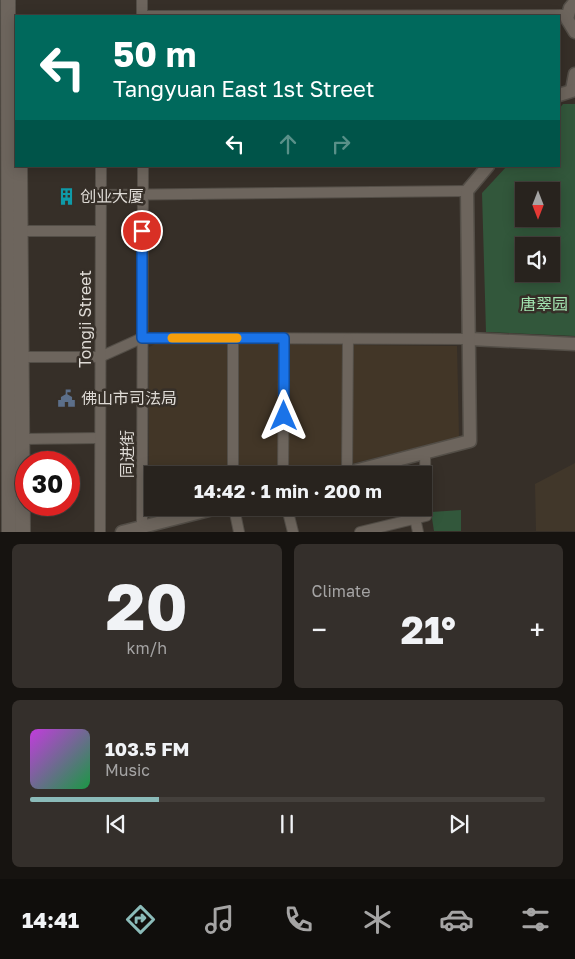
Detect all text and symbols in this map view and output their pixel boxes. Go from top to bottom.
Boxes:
text: 50 m [113,33,196,75]
icon: left [30,35,95,100]
text: Tangyuan East 1st Street [113,75,375,102]
icon: left [221,130,249,158]
icon: ahead [274,130,302,158]
icon: right [327,130,355,158]
north arrow [515,182,560,228]
map controls [515,182,560,282]
building icon: 创业大厦 [56,186,76,206]
place label: 创业大厦 [80,186,144,206]
pin [121,210,163,252]
icon: arrive [128,217,156,245]
button: sound [515,237,560,282]
street label: Tongji Street [75,270,95,368]
park label: 唐翠园 [520,294,568,314]
public building icon: 佛山市司法局 [57,388,77,408]
place label: 佛山市司法局 [81,388,177,408]
position arrow [257,389,309,441]
street label: 同进街 [117,430,137,478]
speed limit sign: 30 [15,451,80,516]
text: 14:42 · 1 min · 200 m [194,479,382,502]
text: 20 [106,566,188,644]
text: Climate [312,581,371,601]
text: 21° [401,607,456,652]
text: − [312,613,327,646]
text: + [530,613,545,646]
text: km/h [126,638,167,658]
text: 103.5 FM [105,737,189,760]
text: Music [105,760,150,780]
icon: previous [102,810,130,838]
icon: pause [273,810,301,838]
icon: next [445,810,473,838]
icon: directions [123,902,158,937]
icon: music [202,902,237,937]
icon: phone [281,902,316,937]
icon: climate [360,902,395,937]
icon: car [439,902,474,937]
icon: filters [518,902,553,937]
text: 14:41 [22,906,79,933]

